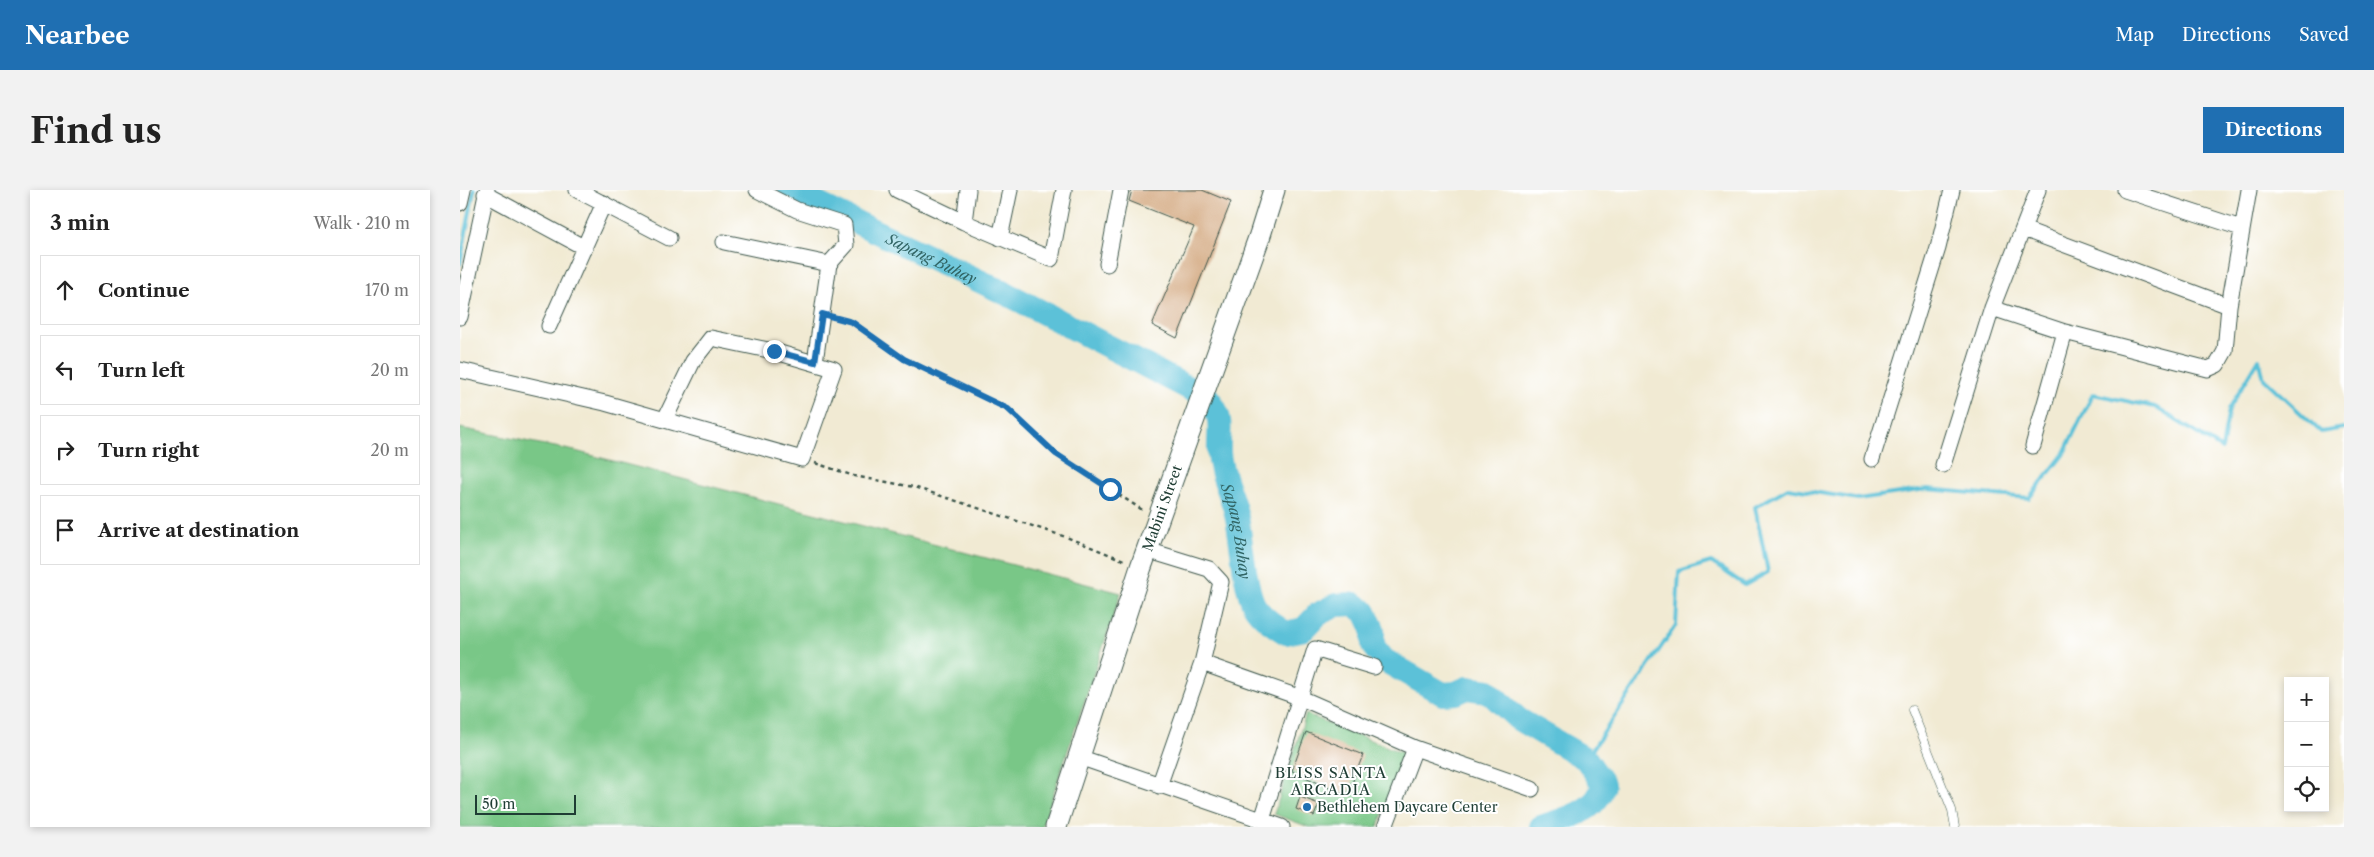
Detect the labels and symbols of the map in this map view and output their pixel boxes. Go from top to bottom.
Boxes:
water label: Sapang Buhay [882,228,980,288]
route end [763,340,786,363]
street label: Mabini Street [1138,462,1186,554]
route start [1099,478,1122,501]
water label: Sapang Buhay [1217,479,1256,581]
district label: BLISS SANTA ARCADIA [1275,763,1387,799]
scale bar [475,792,576,815]
place label: Bethlehem Daycare Center [1317,798,1498,816]
marker: Bethlehem Daycare Center [1301,801,1313,813]

